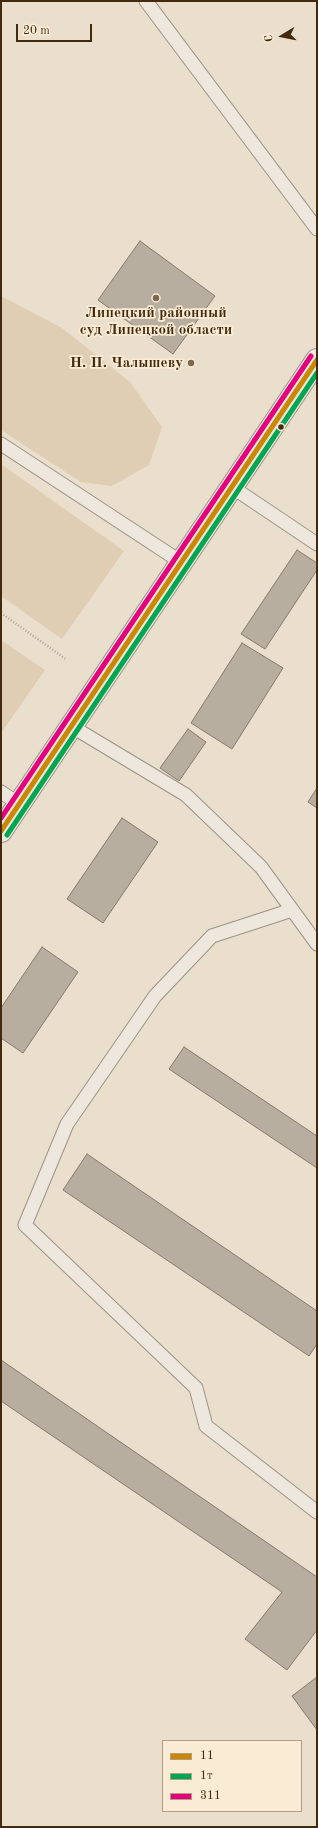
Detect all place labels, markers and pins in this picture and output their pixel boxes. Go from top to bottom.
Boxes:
marker: Липецкий районный суд Липецкой области [151,293,161,303]
place label: Липецкий районный суд Липецкой области [80,304,232,339]
place label: Н. П. Чалышеву [70,354,183,372]
marker: Н. П. Чалышеву [186,358,196,368]
unlabelled marker [276,422,286,432]

